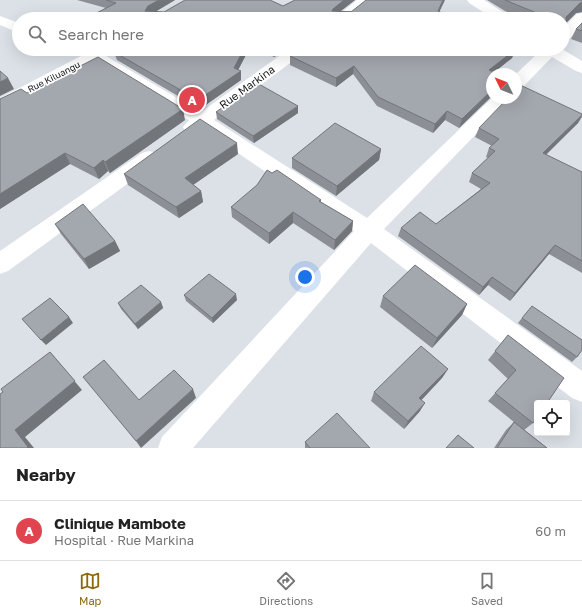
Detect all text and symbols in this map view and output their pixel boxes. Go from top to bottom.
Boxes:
search box [12,12,570,56]
icon: search [26,23,48,45]
text: Search here [58,25,144,43]
street label: Rue Kiluangu [26,59,82,94]
street label: Rue Markina [217,62,277,111]
north arrow [486,68,522,104]
pin: A [179,85,205,115]
your location [295,267,315,287]
map controls [534,400,570,436]
button: locate [534,400,570,436]
text: Nearby [16,464,76,485]
text: Clinique Mambote [54,514,186,532]
text: A [24,523,34,539]
text: 60 m [535,523,566,539]
text: Hospital · Rue Markina [54,532,194,548]
tab: Map [79,570,101,607]
tab: Directions [259,570,313,607]
tab: Saved [471,570,503,607]

